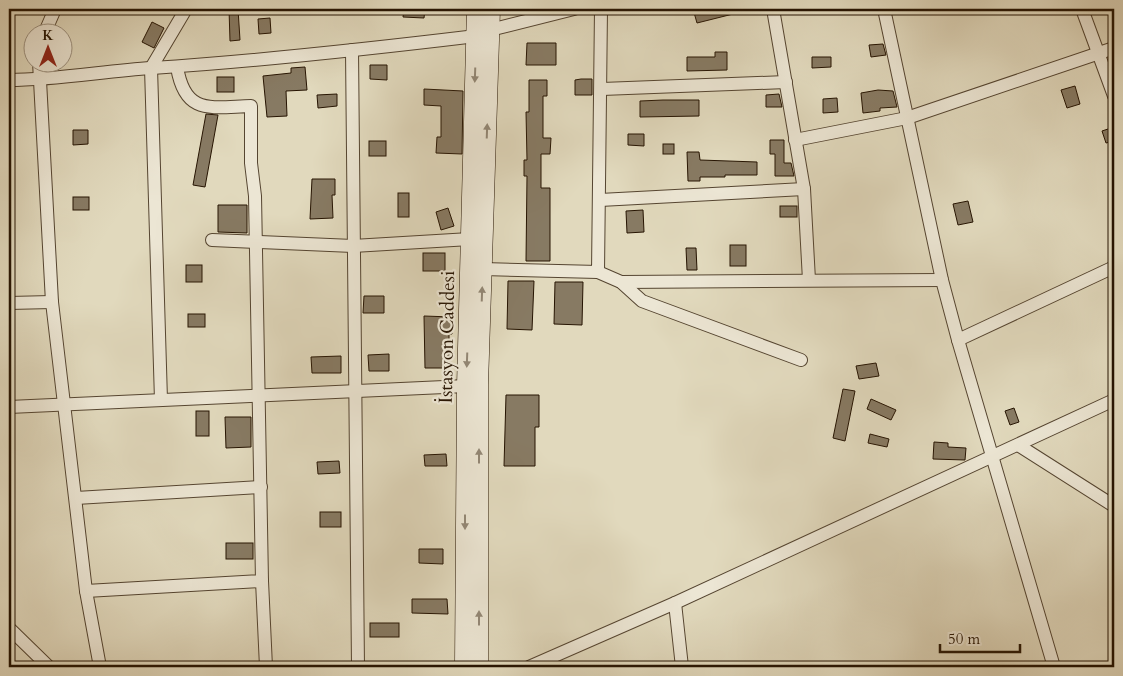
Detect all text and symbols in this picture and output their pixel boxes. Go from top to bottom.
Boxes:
north arrow [22,22,72,72]
text: K [42,26,54,45]
one-way arrow [470,67,478,83]
one-way arrow [483,123,491,139]
street label: İstasyon Caddesi [433,270,461,404]
one-way arrow [479,285,487,301]
one-way arrow [462,352,470,368]
one-way arrow [475,448,483,464]
one-way arrow [461,515,469,531]
one-way arrow [475,610,483,626]
scale bar [940,621,1020,653]
text: 50 m [948,629,980,649]

